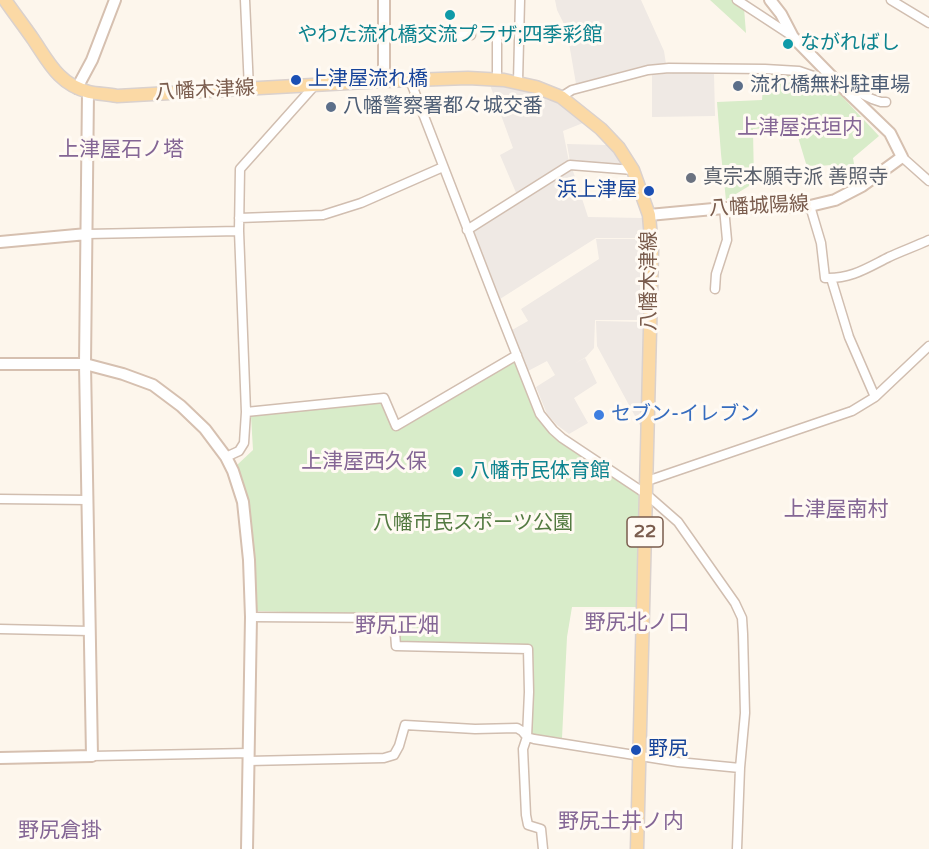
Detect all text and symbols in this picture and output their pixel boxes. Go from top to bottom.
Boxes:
marker: やわた流れ橋交流プラザ;四季彩館 [443,8,457,22]
place label: やわた流れ橋交流プラザ;四季彩館 [297,24,603,48]
place label: ながればし [800,32,900,56]
marker: ながればし [781,37,795,51]
place label: 上津屋流れ橋 [308,68,428,92]
marker: 上津屋流れ橋 [289,73,303,87]
place label: 流れ橋無料駐車場 [750,74,910,98]
street label: 八幡木津線 [154,76,256,106]
marker: 流れ橋無料駐車場 [731,79,745,93]
place label: 八幡警察署都々城交番 [343,95,543,119]
marker: 八幡警察署都々城交番 [324,100,338,114]
district label: 上津屋浜垣内 [737,115,863,141]
district label: 上津屋石ノ塔 [58,137,184,163]
place label: 真宗本願寺派 善照寺 [703,166,888,190]
marker: 真宗本願寺派 善照寺 [684,171,698,185]
place label: 浜上津屋 [557,179,637,203]
marker: 浜上津屋 [642,184,656,198]
street label: 八幡城陽線 [708,192,810,222]
street label: 八幡木津線 [638,231,662,331]
place label: セブン-イレブン [611,403,759,427]
marker: セブン-イレブン [592,408,606,422]
district label: 上津屋西久保 [301,449,427,475]
place label: 八幡市民体育館 [470,460,610,484]
marker: 八幡市民体育館 [451,465,465,479]
district label: 上津屋南村 [784,497,888,523]
park label: 八幡市民スポーツ公園 [373,512,573,536]
road number: 22 [627,517,663,547]
district label: 野尻北ノ口 [585,610,689,636]
district label: 野尻正畑 [355,613,439,639]
place label: 野尻 [648,738,688,762]
marker: 野尻 [629,743,643,757]
district label: 野尻土井ノ内 [558,809,684,835]
district label: 野尻倉掛 [18,818,102,844]

